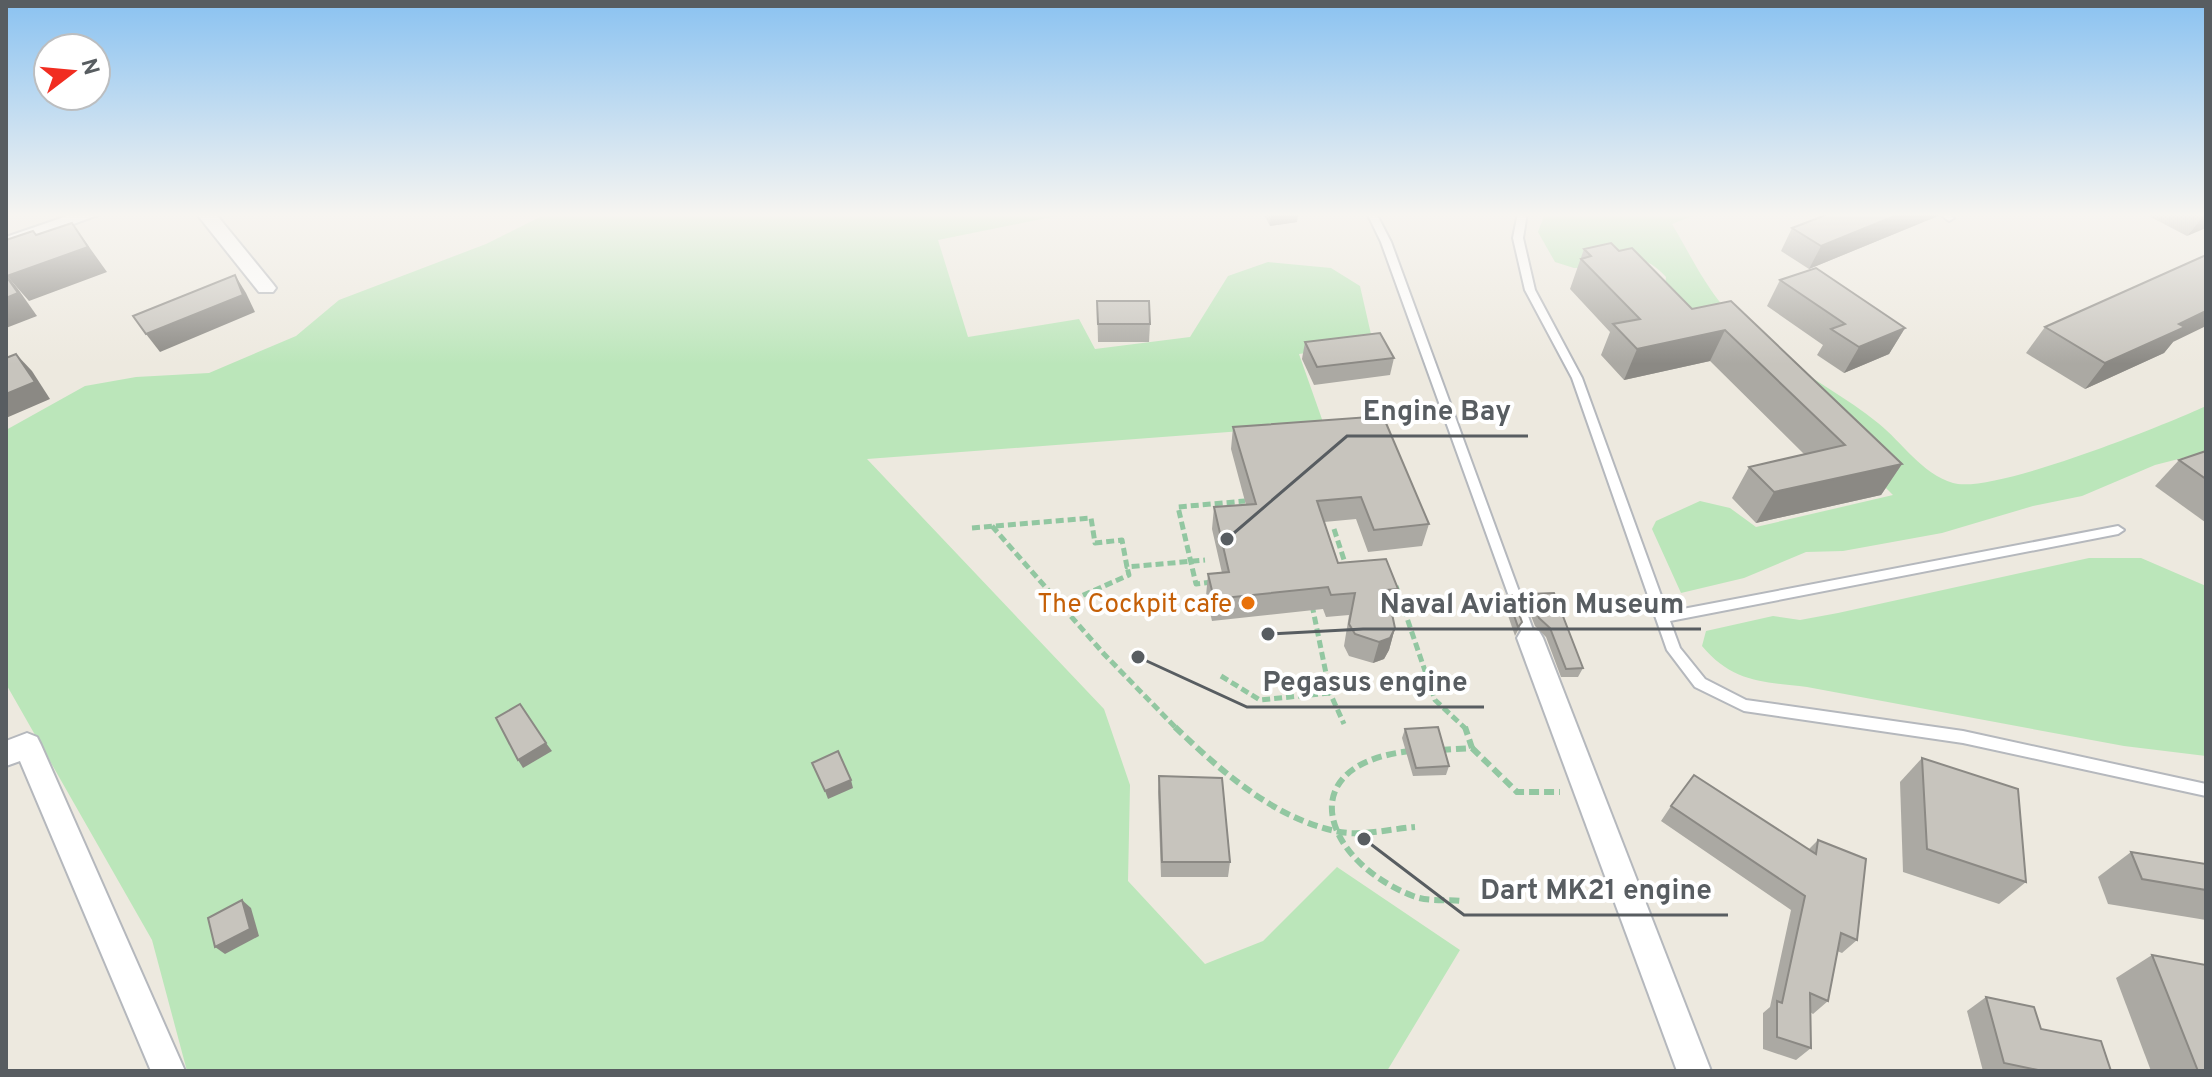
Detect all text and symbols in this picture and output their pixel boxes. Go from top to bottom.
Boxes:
north arrow [32,32,112,112]
text: N [74,56,104,78]
callout: Engine Bay [1347,384,1528,436]
text: Engine Bay [1363,395,1511,431]
callout: Naval Aviation Museum [1363,577,1701,629]
text: Naval Aviation Museum [1380,588,1684,624]
place label: The Cockpit cafe [1037,589,1232,622]
marker: The Cockpit cafe [1239,594,1257,612]
callout: Pegasus engine [1247,655,1484,707]
text: Pegasus engine [1262,666,1468,702]
callout: Dart MK21 engine [1464,863,1728,915]
text: Dart MK21 engine [1480,874,1712,910]

